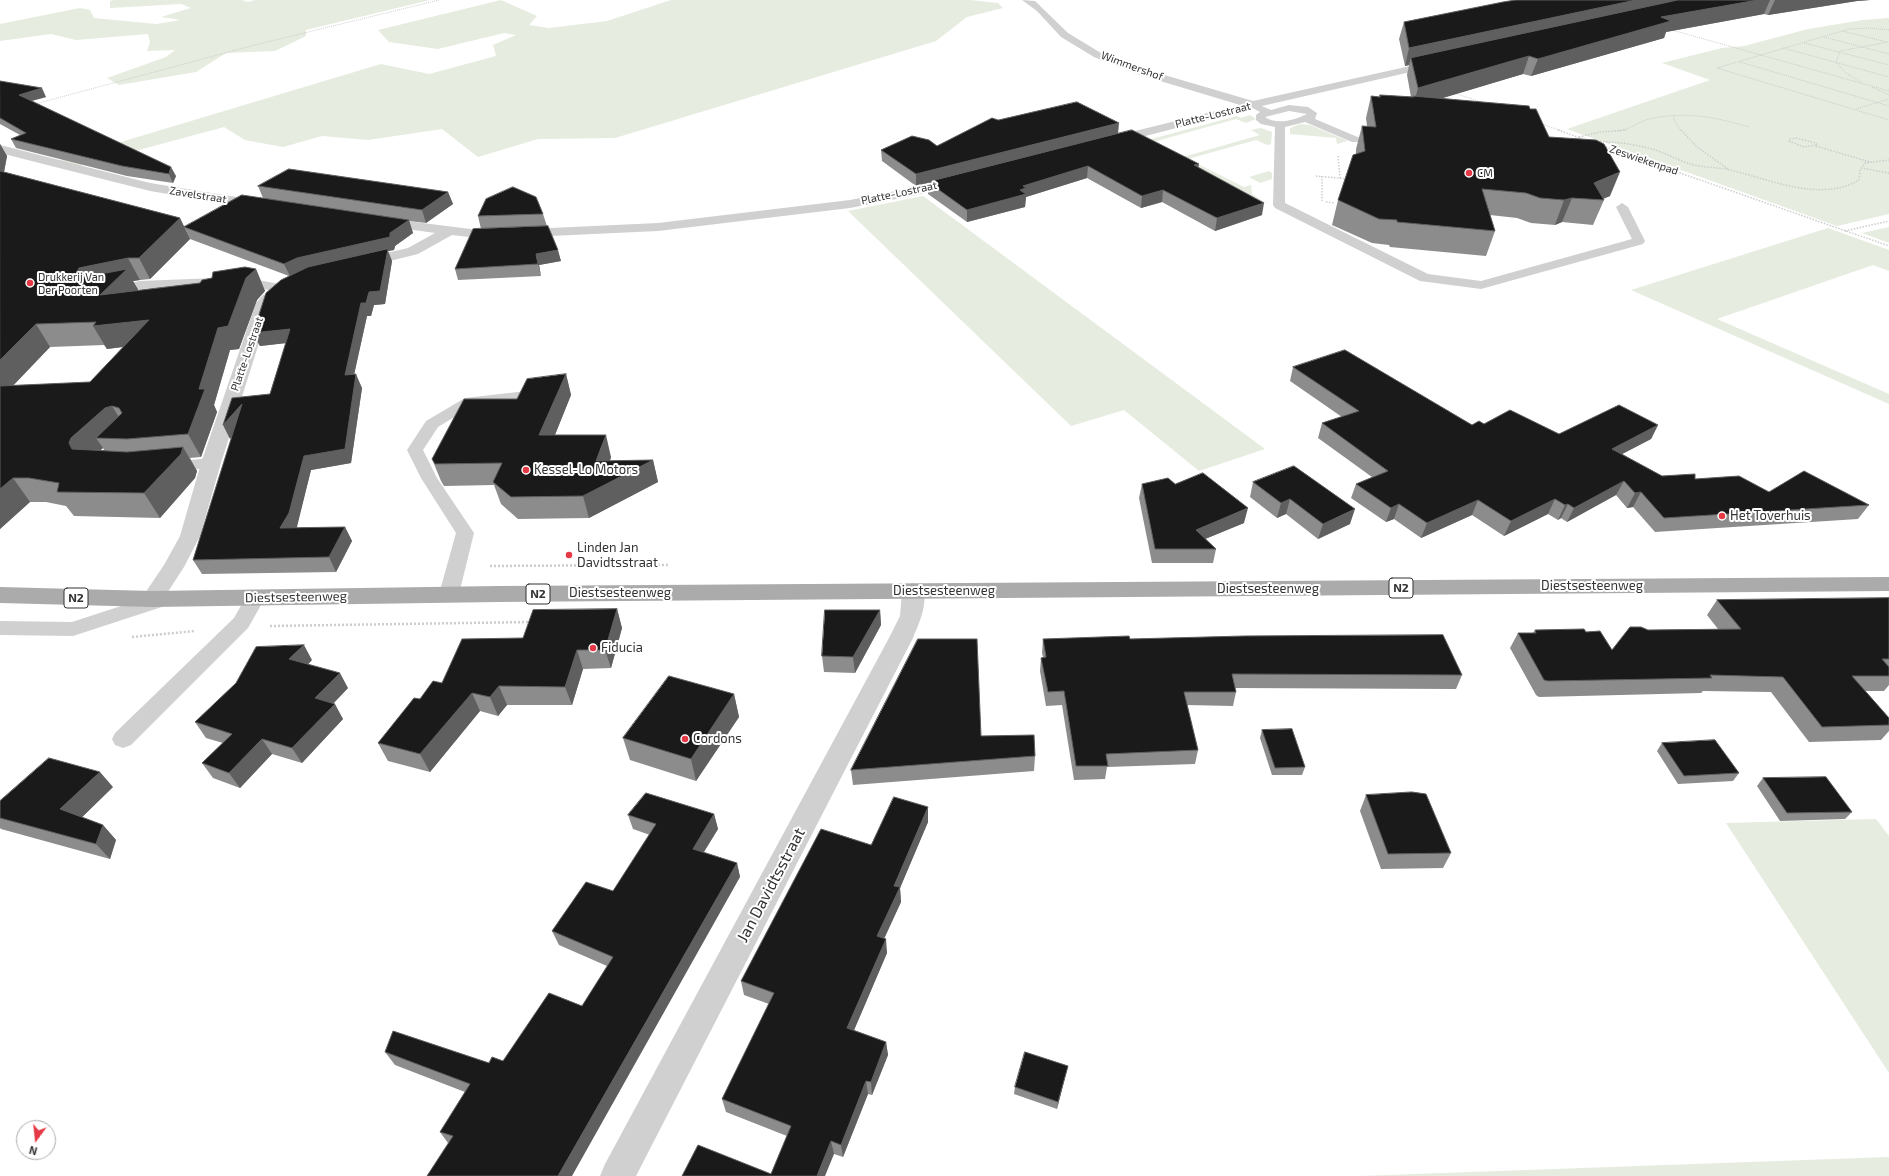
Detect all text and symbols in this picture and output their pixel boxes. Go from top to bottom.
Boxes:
street label: Wimmershof [1099,49,1165,83]
street label: Platte-Lostraat [1174,99,1252,131]
street label: Zeswiekenpad [1608,142,1680,178]
place label: CM [1477,166,1493,180]
marker: CM [1464,168,1474,178]
street label: Platte-Lostraat [860,179,938,207]
street label: Zavelstraat [168,184,228,206]
place label: Drukkerij Van Der Poorten [38,270,104,296]
marker: Drukkerij Van Der Poorten [25,278,35,288]
street label: Platte-Lostraat [228,315,266,393]
place label: Kessel-Lo Motors [534,462,638,478]
marker: Kessel-Lo Motors [521,465,531,475]
place label: Het Toverhuis [1730,508,1811,524]
marker: Het Toverhuis [1717,511,1727,521]
place label: Linden Jan Davidtsstraat [577,540,658,571]
marker: Linden Jan Davidtsstraat [564,550,574,560]
road number: N2 [1389,578,1413,598]
street label: Diestsesteenweg [1541,578,1643,594]
street label: Diestsesteenweg [1217,581,1319,597]
street label: Diestsesteenweg [893,583,995,599]
road number: N2 [526,584,550,604]
street label: Diestsesteenweg [569,585,671,601]
road number: N2 [64,588,88,608]
street label: Diestsesteenweg [245,588,347,606]
place label: Fiducia [601,640,643,656]
marker: Fiducia [588,643,598,653]
place label: Cordons [693,731,742,747]
marker: Cordons [680,734,690,744]
street label: Jan Davidtsstraat [733,825,809,945]
north arrow [16,1120,56,1160]
text: N [28,1144,39,1158]

